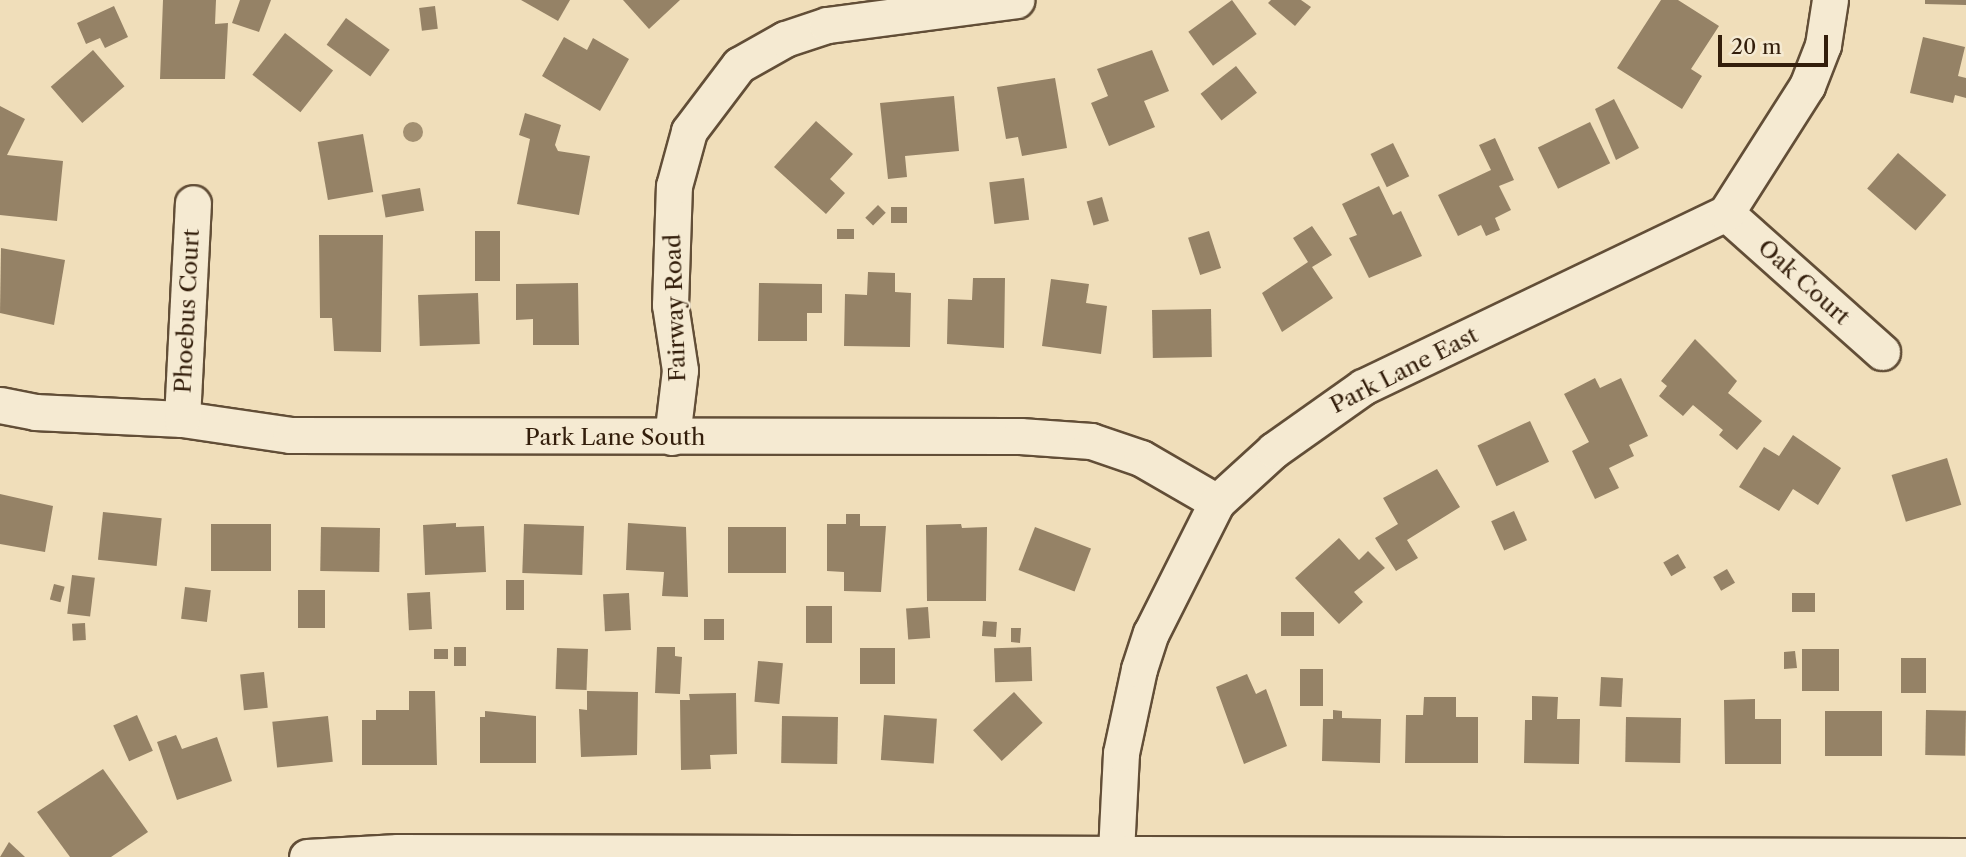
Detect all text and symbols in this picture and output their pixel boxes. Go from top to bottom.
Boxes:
scale bar [1721,21,1831,65]
text: 20 m [1731,34,1782,59]
street label: Phoebus Court [169,228,205,394]
street label: Fairway Road [659,233,691,383]
street label: Oak Court [1752,233,1856,331]
street label: Park Lane East [1325,321,1483,419]
street label: Park Lane South [524,423,706,451]

